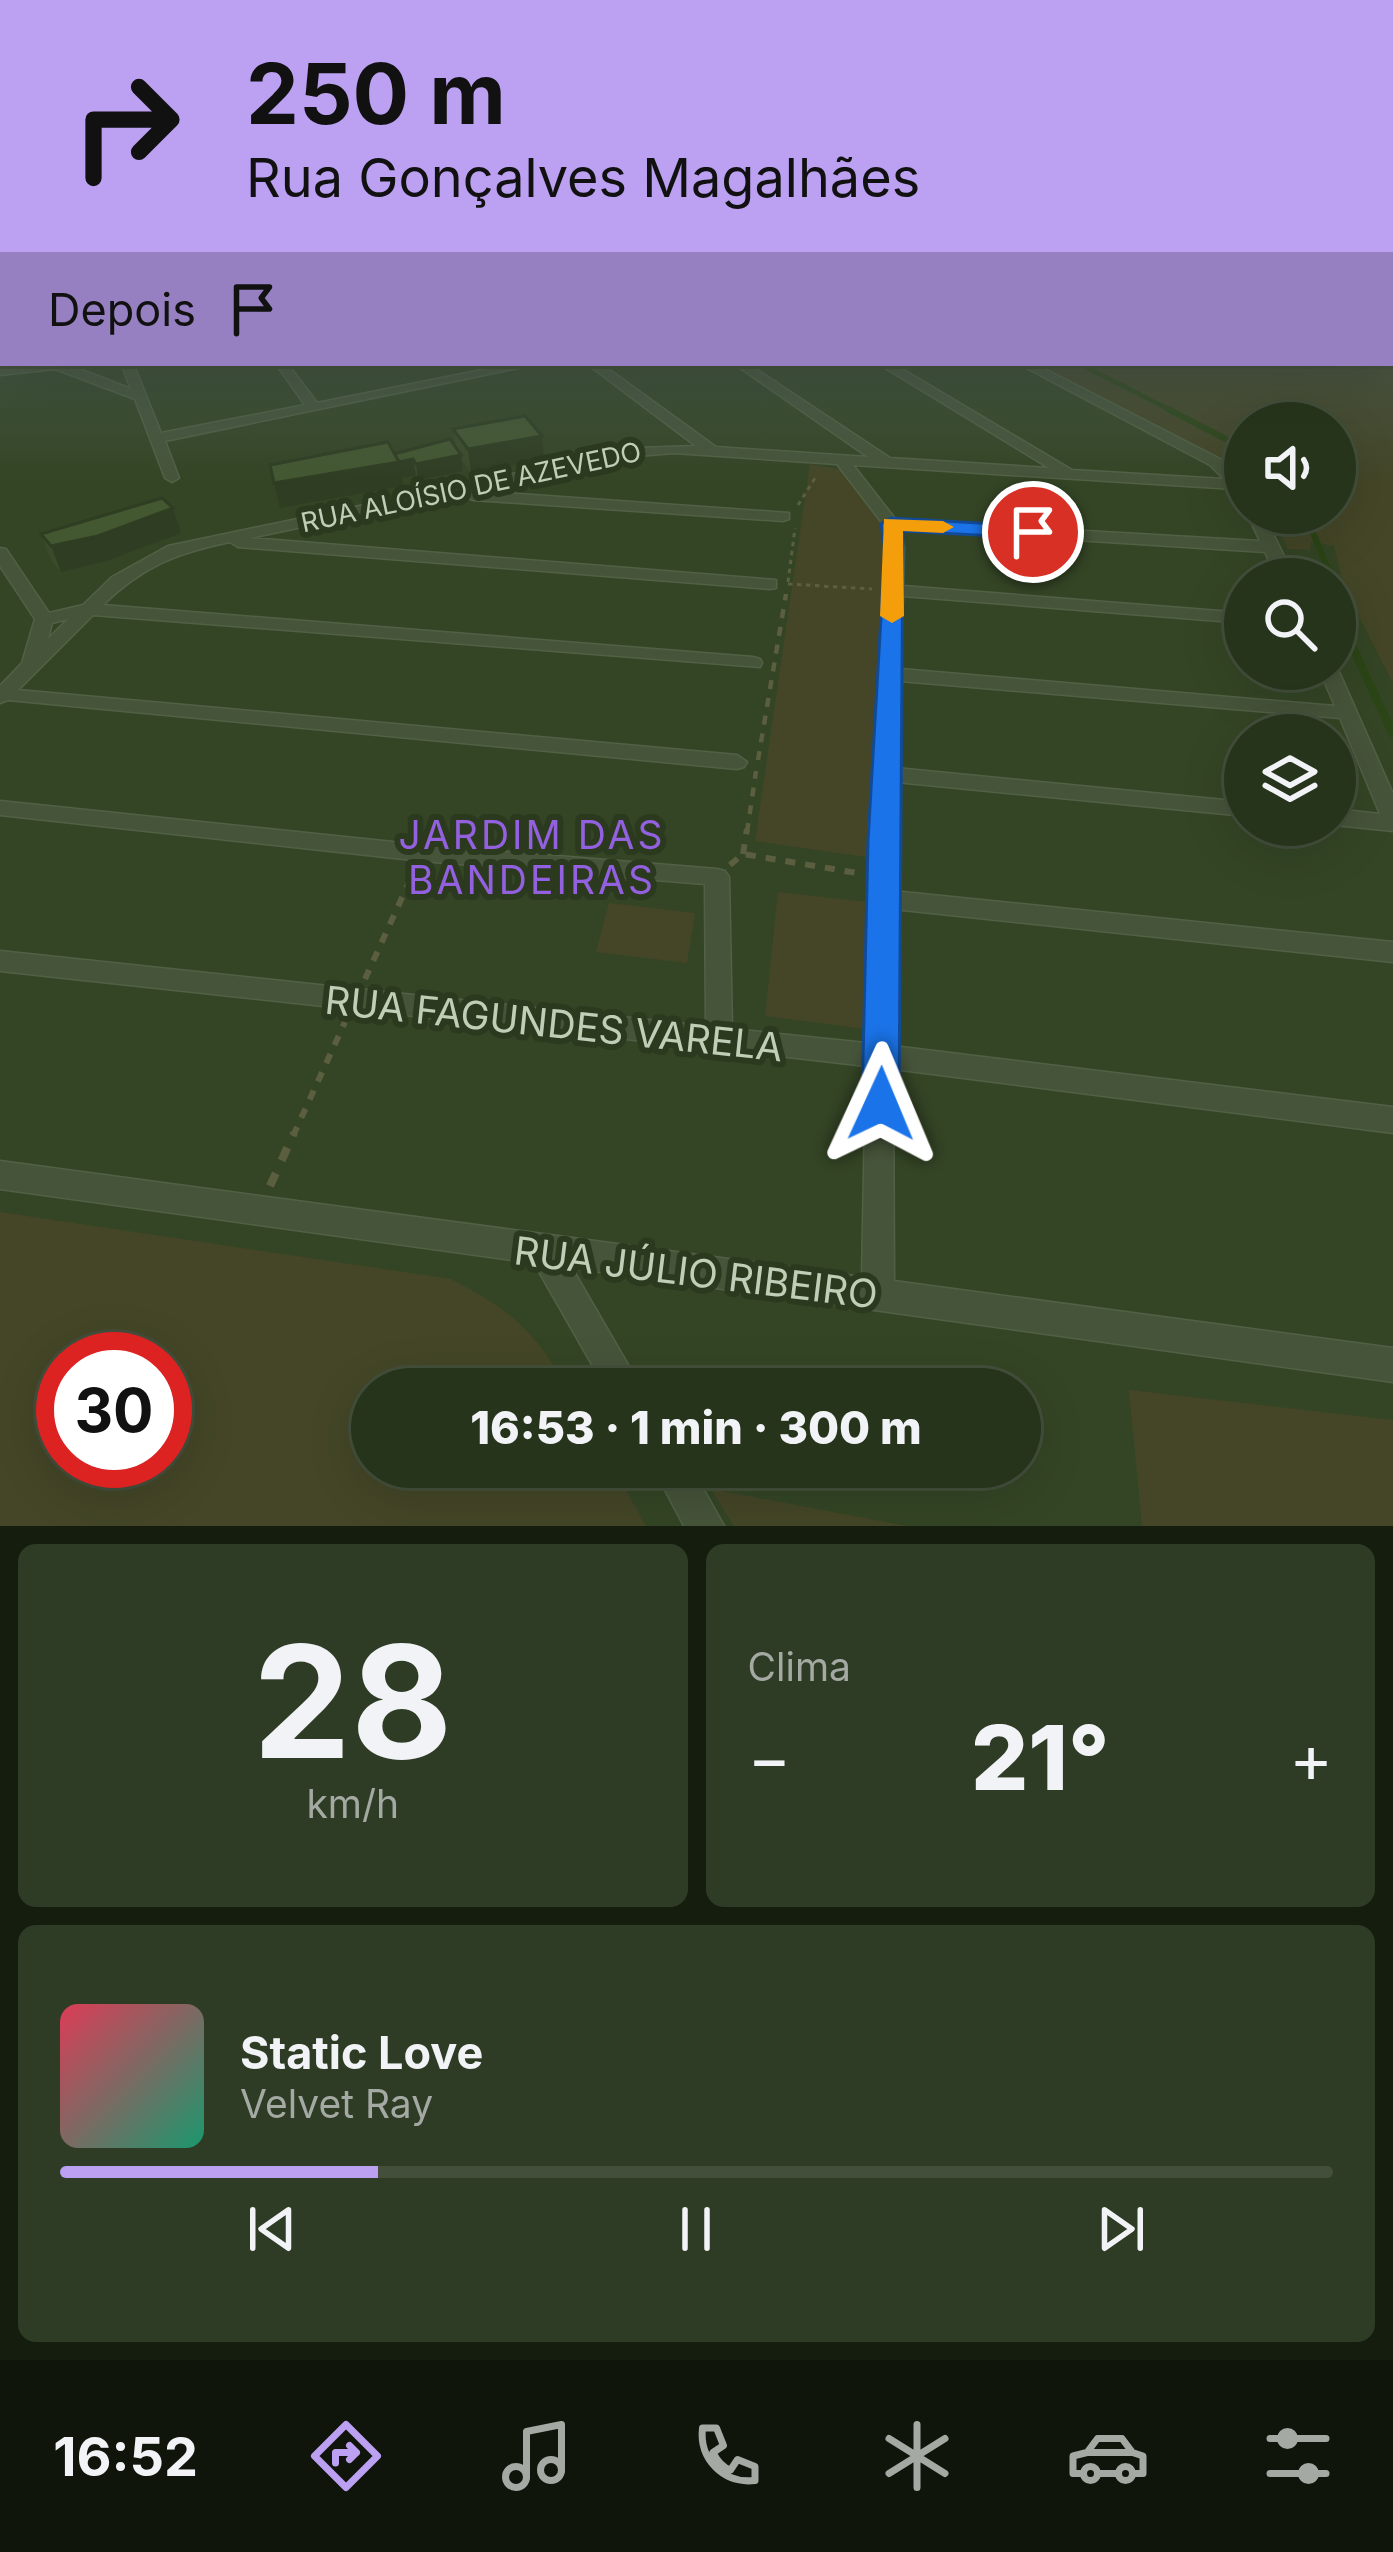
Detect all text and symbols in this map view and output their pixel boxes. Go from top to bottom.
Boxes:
text: 250 m [246,43,506,144]
icon: right [48,48,204,204]
text: Rua Gonçalves Magalhães [246,145,920,210]
icon: arrive [220,276,286,342]
text: Depois [48,282,196,337]
map controls [1224,402,1356,846]
button: sound [1224,402,1356,534]
street label: RUA ALOÍSIO DE AZEVEDO [298,435,644,539]
pin [982,481,1084,583]
icon: arrive [1000,499,1066,565]
button: search [1224,558,1356,690]
button: layers [1224,714,1356,846]
district label: JARDIM DAS BANDEIRAS [398,811,666,903]
street label: RUA FAGUNDES VARELA [323,976,785,1070]
position arrow [818,1041,944,1167]
street label: RUA JÚLIO RIBEIRO [512,1226,880,1318]
speed limit sign: 30 [36,1332,192,1488]
text: 16:53 · 1 min · 300 m [470,1400,922,1455]
text: 28 [253,1607,453,1796]
text: Clima [748,1643,851,1690]
text: 21° [971,1703,1110,1812]
text: − [748,1718,791,1798]
text: + [1289,1718,1333,1798]
text: km/h [306,1780,399,1827]
text: Static Love [240,2025,483,2080]
text: Velvet Ray [240,2080,433,2127]
icon: previous [239,2196,305,2262]
icon: pause [663,2196,729,2262]
icon: next [1088,2196,1154,2262]
icon: directions [304,2414,388,2498]
icon: music [495,2414,579,2498]
icon: phone [685,2414,769,2498]
icon: climate [875,2414,959,2498]
icon: car [1066,2414,1150,2498]
icon: filters [1256,2414,1340,2498]
text: 16:52 [53,2424,198,2489]

